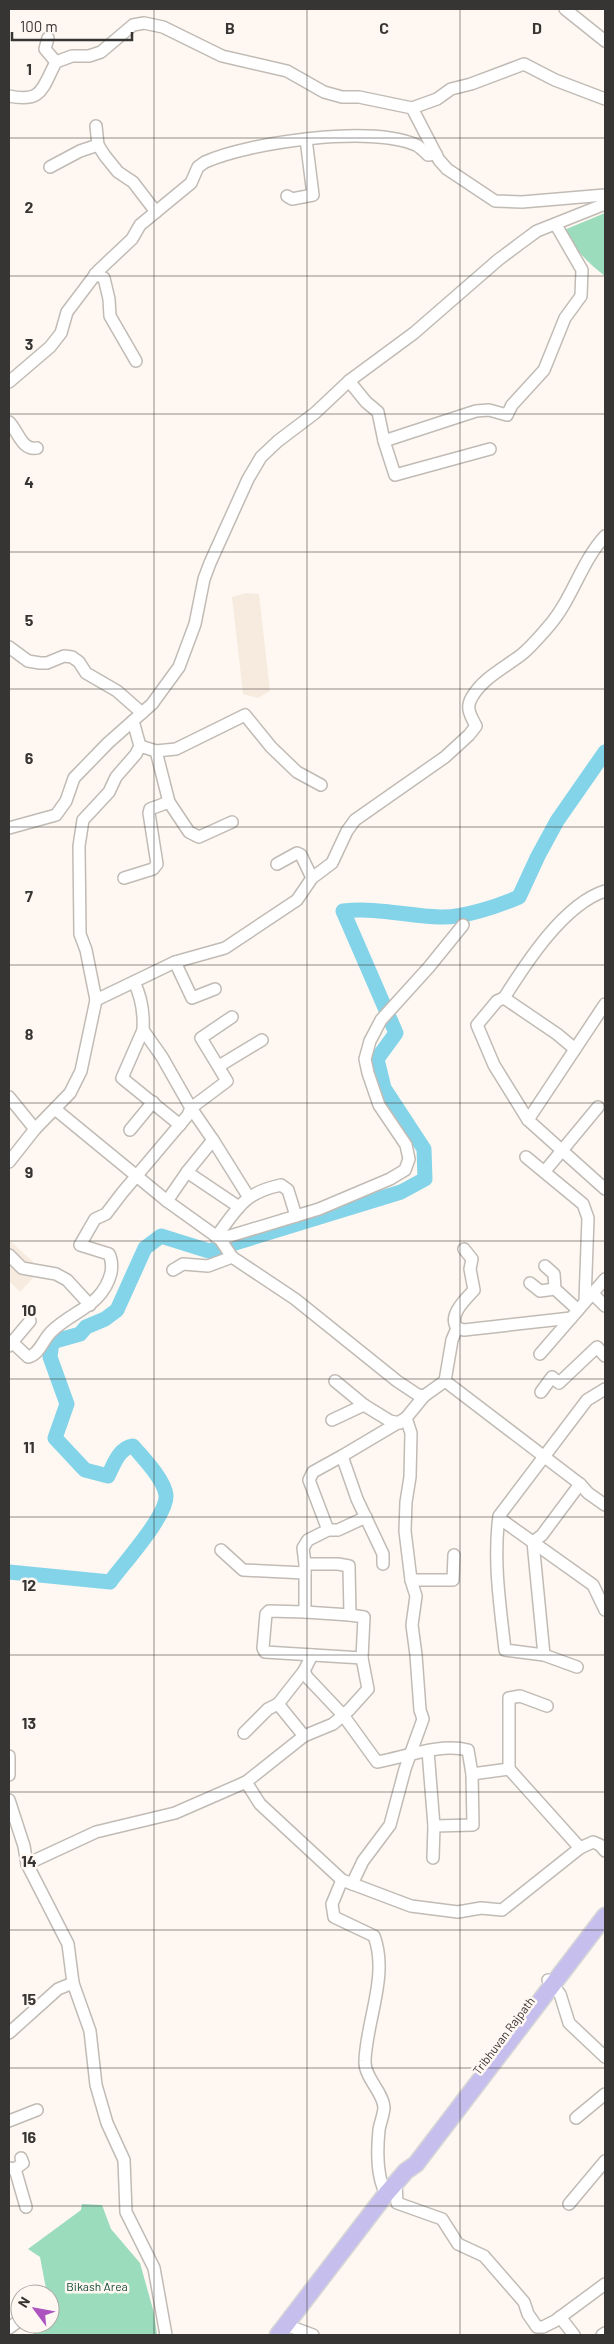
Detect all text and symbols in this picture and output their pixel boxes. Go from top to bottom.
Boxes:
scale bar [12,10,132,42]
text: 100 m [20,17,58,35]
text: B [225,18,235,37]
text: C [379,18,389,37]
text: D [532,18,542,37]
text: 1 [26,59,32,78]
text: 2 [25,197,34,216]
text: 3 [25,334,33,353]
text: 4 [24,472,34,491]
text: 5 [25,610,34,629]
text: 6 [25,748,34,767]
text: 7 [25,886,33,905]
text: 8 [25,1024,34,1043]
text: 9 [25,1162,33,1181]
text: 10 [22,1300,36,1319]
text: 11 [23,1437,35,1456]
text: 12 [22,1575,36,1594]
text: 13 [22,1713,36,1732]
text: 14 [21,1851,37,1870]
text: 15 [22,1989,37,2008]
street label: Tribhuvan Rajpath [469,1994,537,2077]
text: 16 [22,2127,37,2146]
park label: Bikash Area [66,2279,128,2293]
north arrow [10,2284,60,2334]
text: N [14,2293,33,2310]

